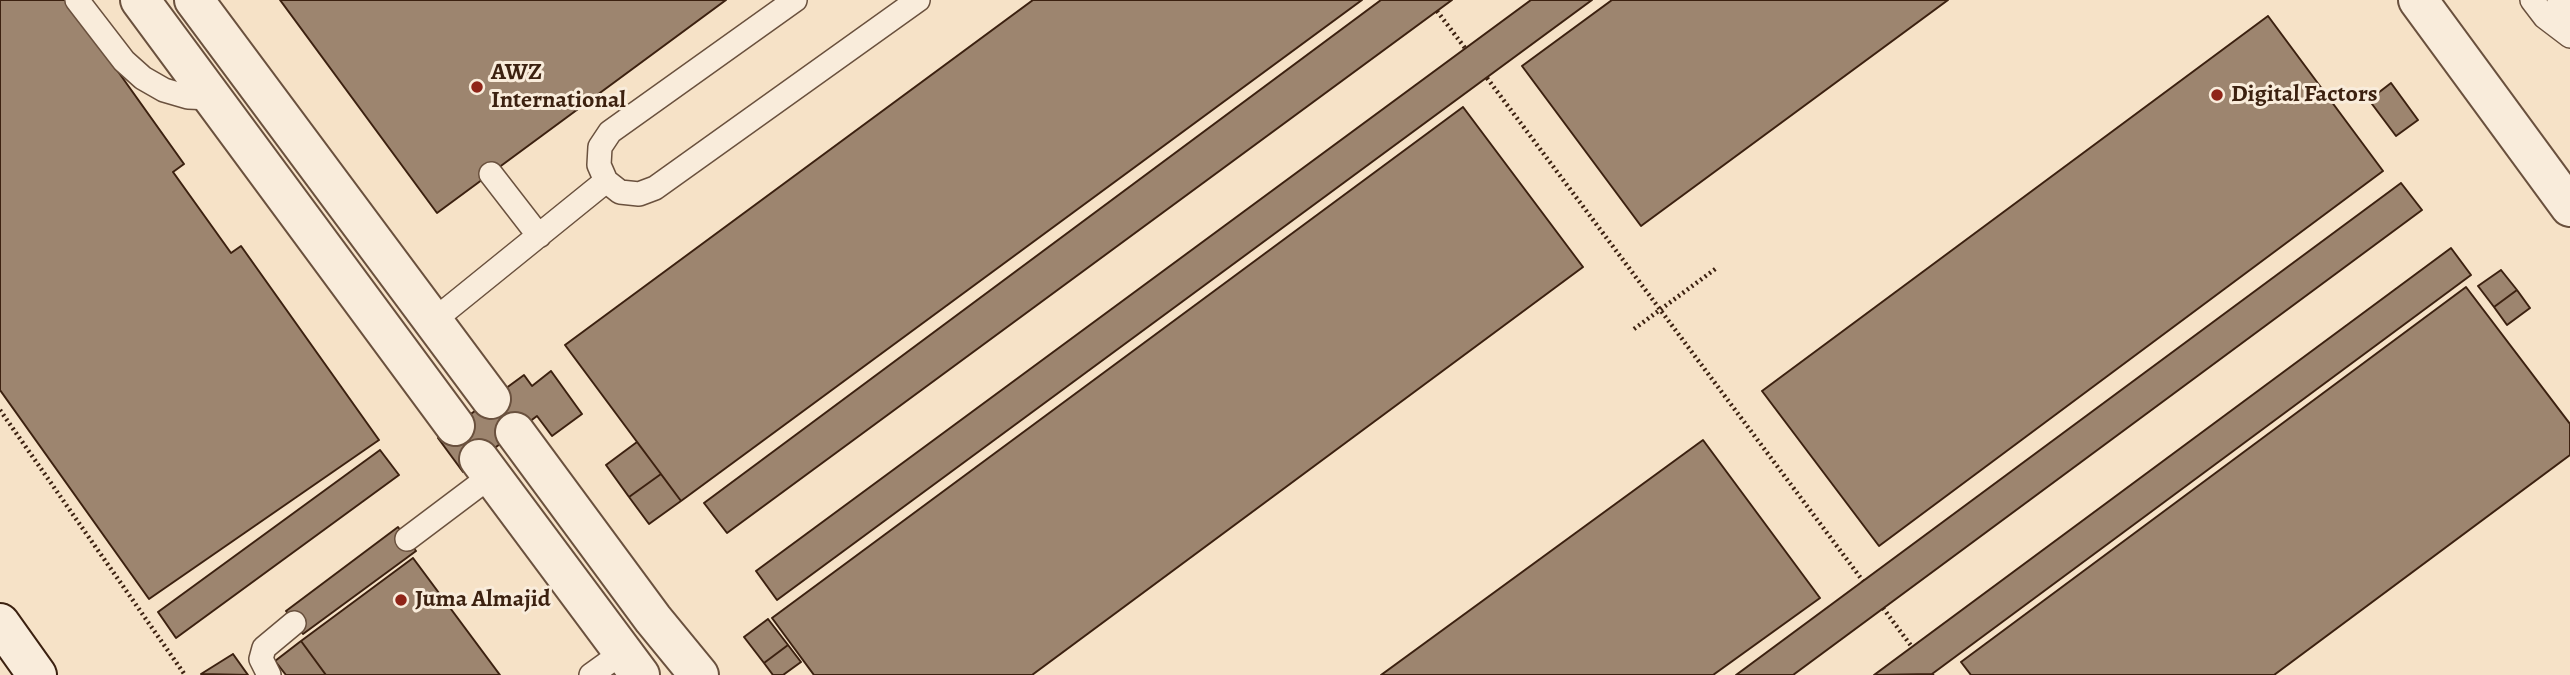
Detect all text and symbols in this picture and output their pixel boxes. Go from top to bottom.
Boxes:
place label: AWZ International [491,59,626,115]
marker: AWZ International [469,79,485,95]
place label: Digital Factors [2231,81,2378,109]
marker: Digital Factors [2209,87,2225,103]
place label: Juma Almajid [415,586,551,614]
marker: Juma Almajid [393,592,409,608]

